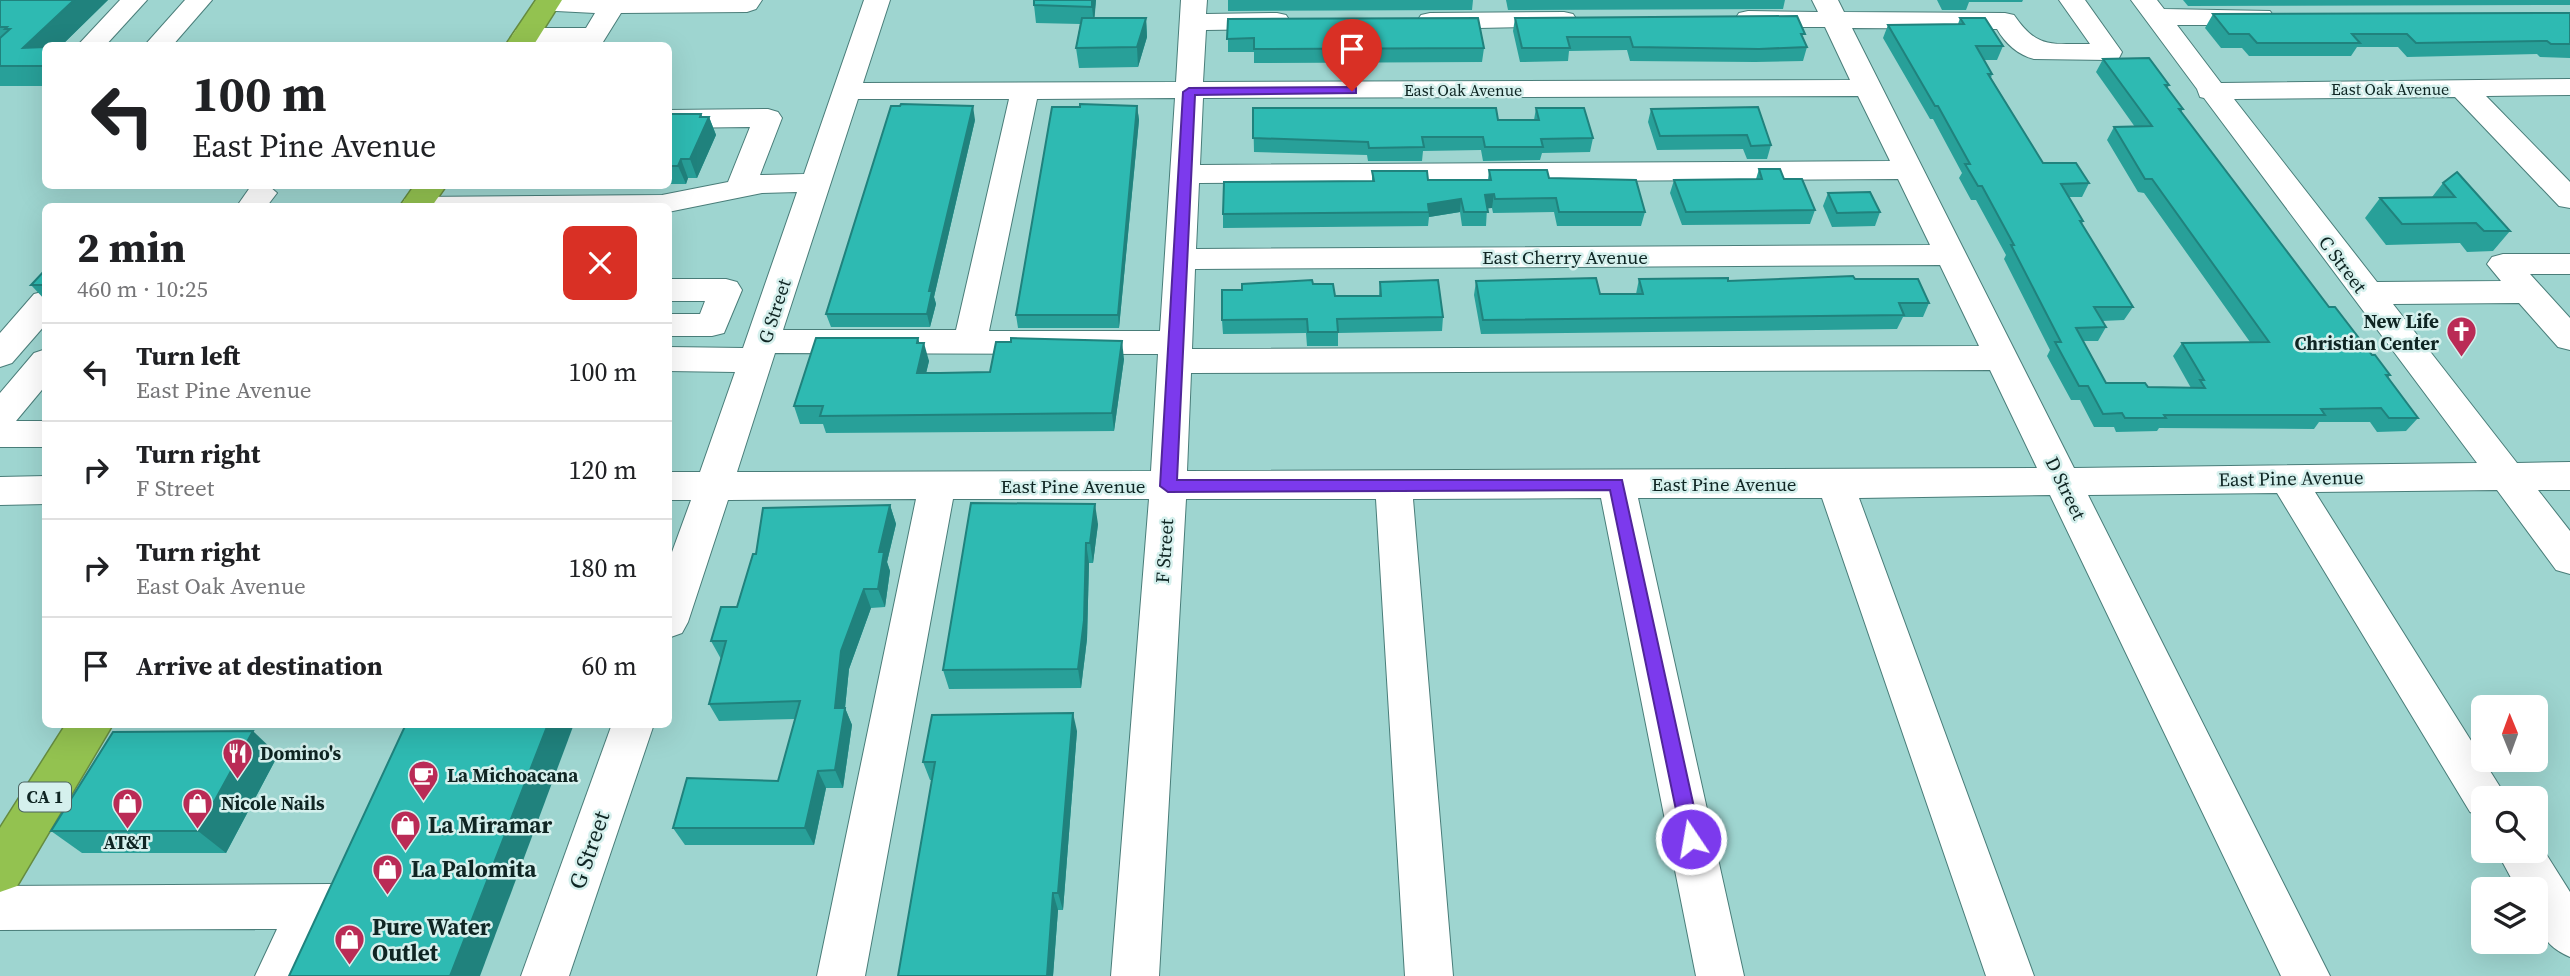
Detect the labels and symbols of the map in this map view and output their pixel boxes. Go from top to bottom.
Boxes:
pin [1322,19,1382,91]
street label: East Oak Avenue [2331,78,2449,100]
street label: East Oak Avenue [1404,79,1522,101]
street label: C Street [2313,230,2374,299]
street label: East Cherry Avenue [1482,244,1648,270]
street label: G Street [751,275,797,347]
place label: New Life Christian Center [2295,308,2439,356]
church icon: New Life Christian Center [2445,315,2479,359]
street label: D Street [2040,452,2093,525]
street label: East Pine Avenue [2218,464,2364,492]
street label: East Pine Avenue [1651,471,1797,497]
street label: East Pine Avenue [1000,473,1146,499]
street label: F Street [1149,517,1179,584]
north arrow [2471,695,2548,772]
restaurant icon: Domino's [220,736,254,780]
place label: Domino's [260,740,341,766]
cafe icon: La Michoacana [407,758,441,802]
place label: La Michoacana [447,762,579,788]
road number: CA 1 [19,782,71,812]
shop icon: AT&T [110,786,144,830]
shop icon: Nicole Nails [181,786,215,830]
place label: Nicole Nails [221,790,325,816]
position arrow [1654,802,1728,876]
street label: G Street [561,806,617,893]
shop icon: La Miramar [388,808,422,852]
place label: La Miramar [428,809,553,841]
place label: AT&T [103,829,151,855]
shop icon: La Palomita [371,852,405,896]
place label: La Palomita [411,853,537,885]
place label: Pure Water Outlet [372,911,491,969]
shop icon: Pure Water Outlet [332,923,366,967]

